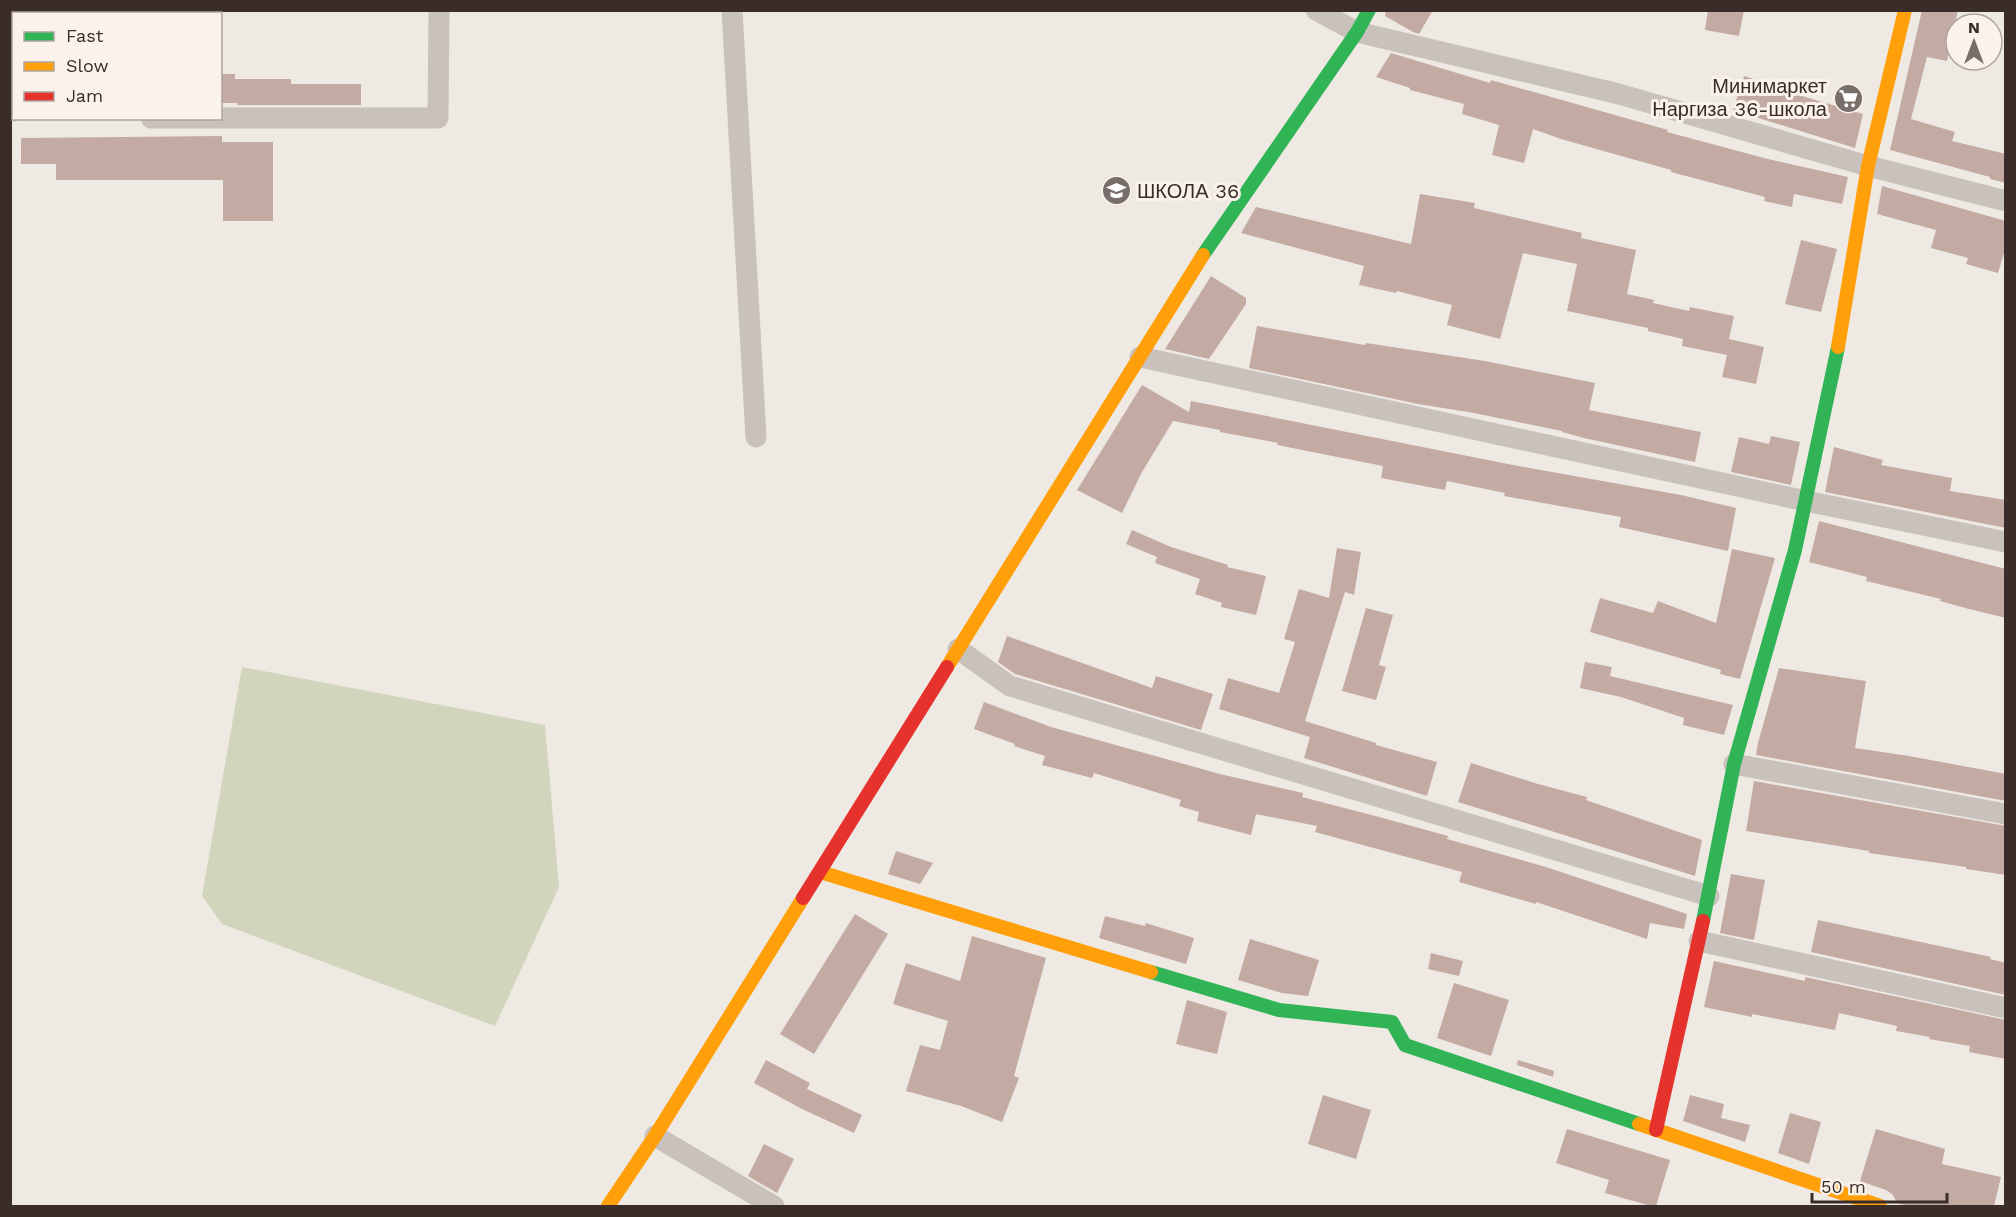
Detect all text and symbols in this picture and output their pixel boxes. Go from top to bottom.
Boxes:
legend [12,12,222,120]
north arrow [1944,12,2004,72]
text: N [1968,18,1980,37]
text: Fast [66,25,104,46]
text: Slow [66,55,109,76]
place label: Минимаркет Наргиза 36-школа [1652,74,1828,121]
supermarket icon: Минимаркет Наргиза 36-школа [1832,82,1864,114]
text: Jam [66,85,103,106]
school or university icon: ШКОЛА 36 [1100,175,1132,207]
place label: ШКОЛА 36 [1137,179,1239,203]
scale bar [1812,1166,1947,1204]
text: 50 m [1821,1176,1866,1197]

